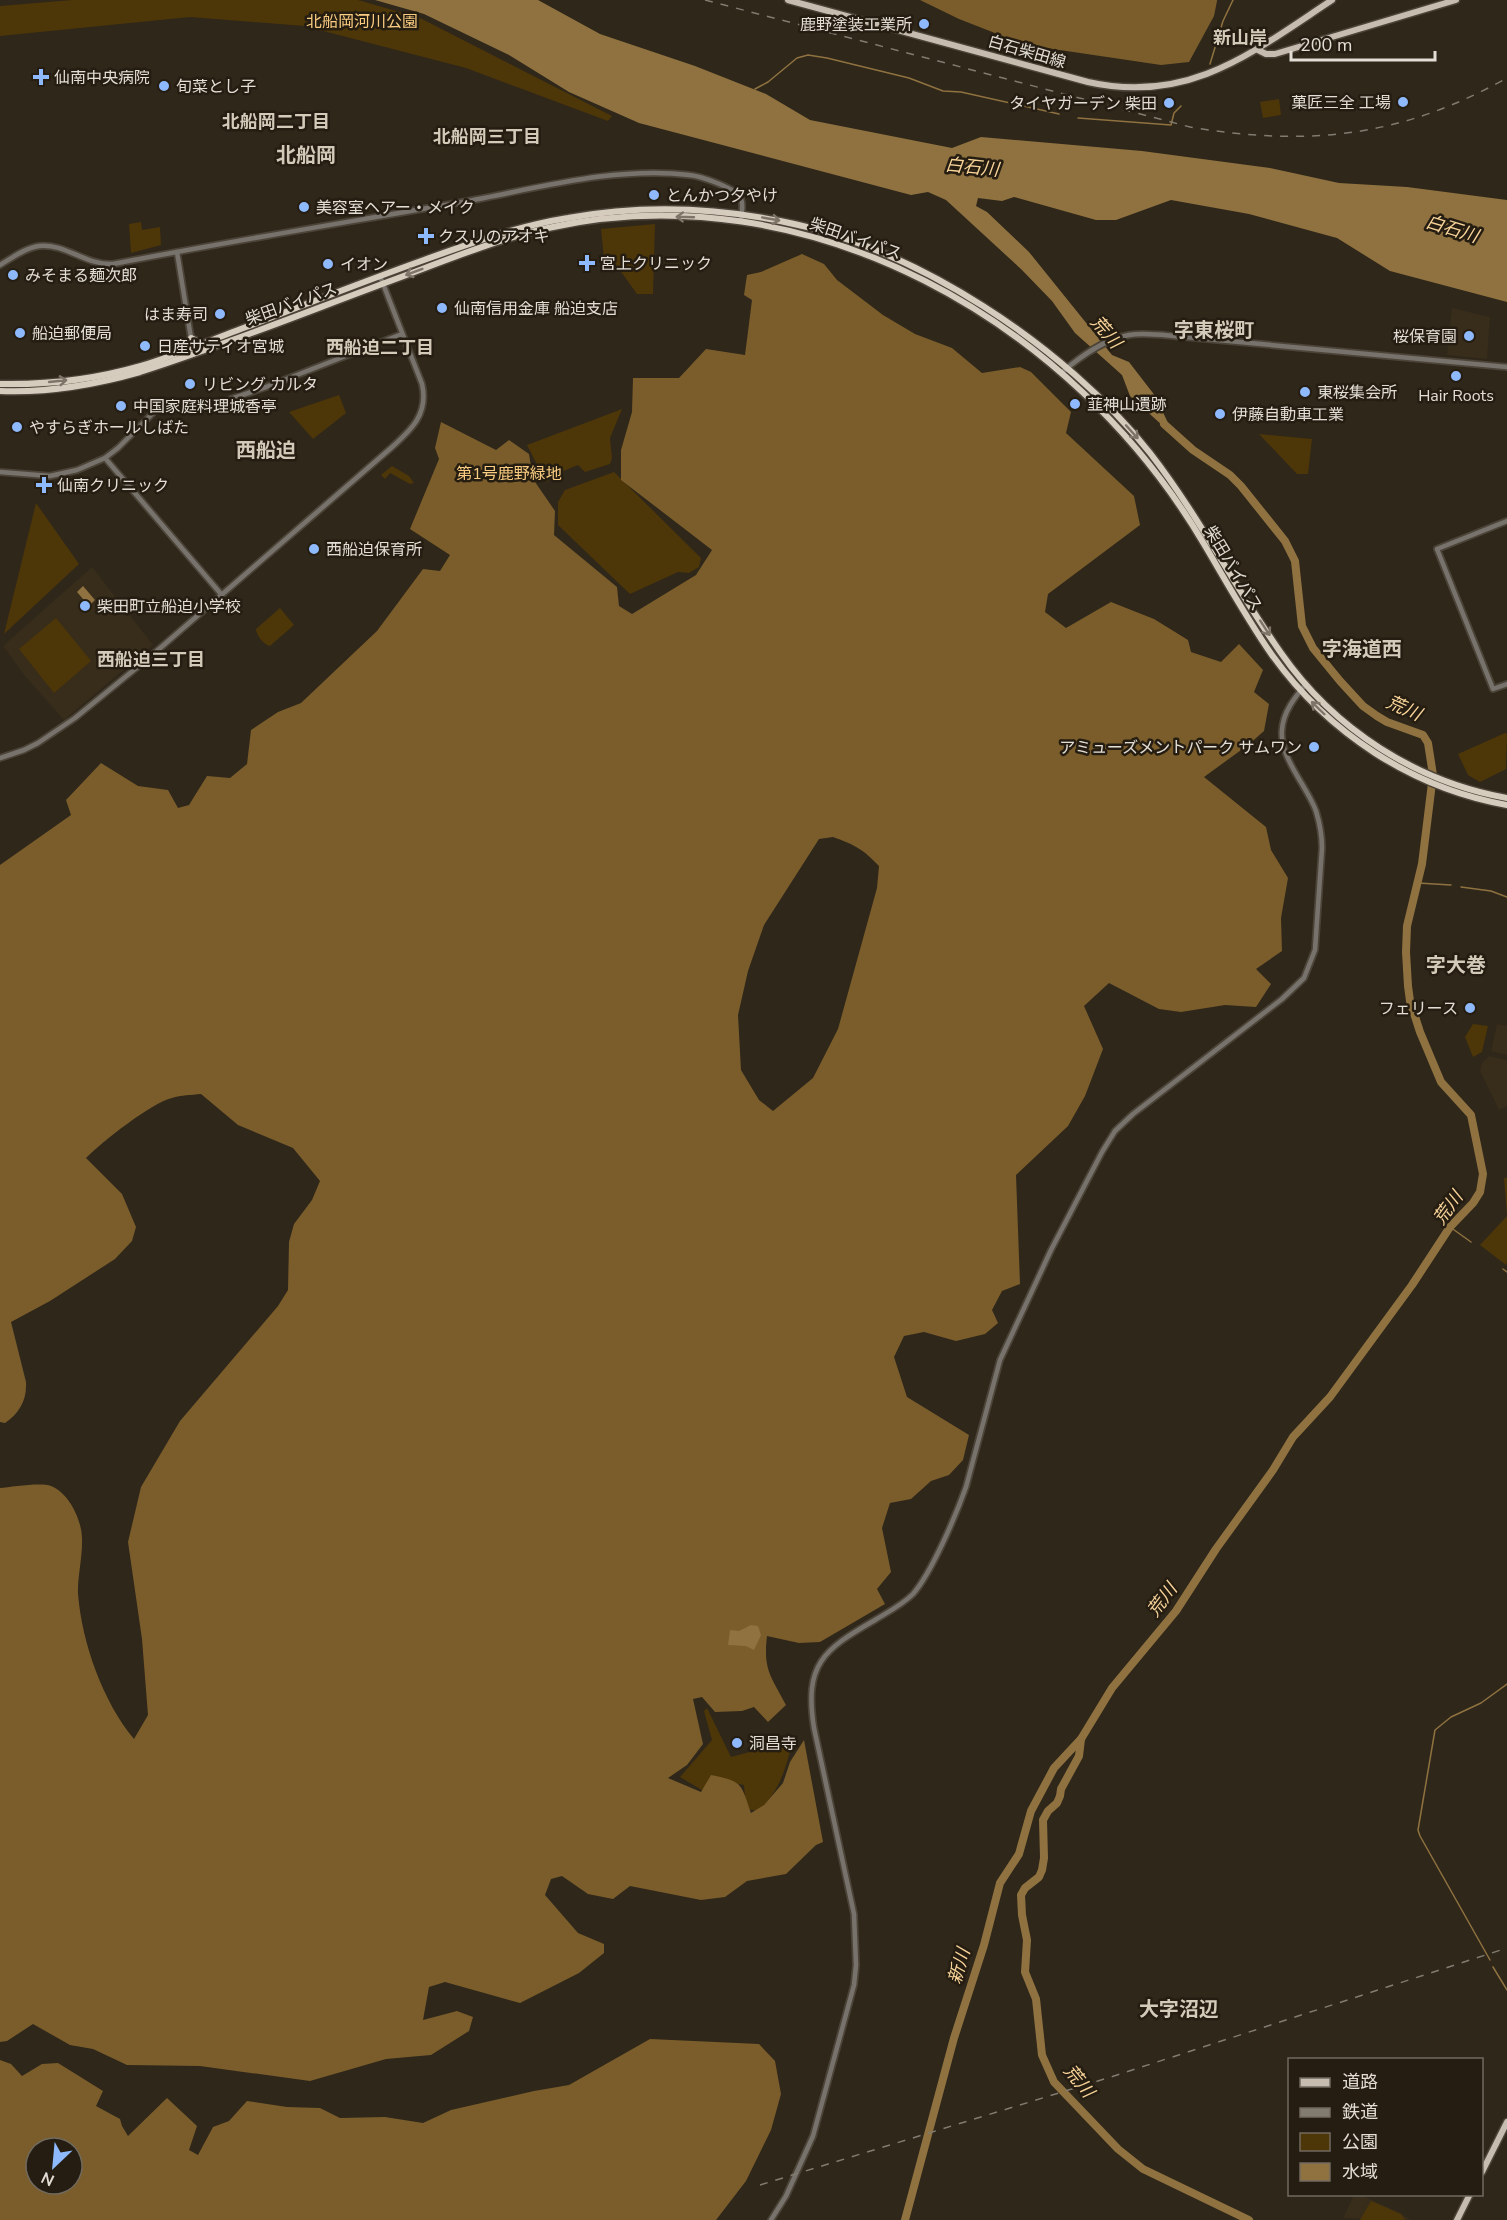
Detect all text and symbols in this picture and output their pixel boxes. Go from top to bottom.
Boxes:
park label: 北船岡河川公園 [306,11,418,33]
place label: 鹿野塗装工業所 [800,14,912,36]
marker: 鹿野塗装工業所 [917,17,931,31]
scale bar [1291,24,1435,62]
district label: 新山岸 [1213,26,1267,50]
street label: 白石柴田線 [985,30,1068,74]
text: 200 m [1300,33,1352,57]
place label: 仙南中央病院 [54,67,150,89]
marker: 仙南中央病院 [32,68,50,86]
place label: 旬菜とし子 [176,76,256,98]
marker: 旬菜とし子 [157,79,171,93]
place label: 菓匠三全 工場 [1291,92,1391,114]
place label: タイヤガーデン 柴田 [1009,93,1157,115]
marker: 菓匠三全 工場 [1396,95,1410,109]
marker: タイヤガーデン 柴田 [1162,96,1176,110]
district label: 北船岡二丁目 [222,110,330,134]
district label: 北船岡三丁目 [433,125,541,149]
district label: 北船岡 [276,142,336,169]
water label: 白石川 [944,152,1002,182]
place label: とんかつ夕やけ [666,185,778,207]
marker: とんかつ夕やけ [647,188,661,202]
place label: 美容室ヘアー・メイク [316,197,475,219]
marker: 美容室ヘアー・メイク [297,200,311,214]
water label: 白石川 [1423,210,1483,249]
one-way arrow [676,212,696,223]
street label: 柴田バイパス [807,213,904,265]
one-way arrow [761,214,781,225]
place label: クスリのアオキ [438,226,550,248]
marker: クスリのアオキ [419,229,433,243]
place label: 宮上クリニック [600,253,712,275]
place label: イオン [340,254,388,276]
marker: 宮上クリニック [578,254,596,272]
marker: イオン [321,257,335,271]
place label: みそまる麺次郎 [25,265,137,287]
one-way arrow [405,267,424,278]
marker: みそまる麺次郎 [6,268,20,282]
street label: 柴田バイパス [243,277,340,331]
place label: 仙南信用金庫 船迫支店 [454,298,618,320]
marker: 仙南信用金庫 船迫支店 [435,301,449,315]
place label: はま寿司 [144,304,208,326]
marker: はま寿司 [213,307,227,321]
water label: 荒川 [1085,311,1128,355]
district label: 字東桜町 [1174,317,1254,344]
place label: 船迫郵便局 [32,323,112,345]
marker: 船迫郵便局 [13,326,27,340]
place label: 桜保育園 [1393,326,1457,348]
marker: 桜保育園 [1462,329,1476,343]
place label: 日産サティオ宮城 [157,336,284,358]
district label: 西船迫二丁目 [326,336,434,360]
marker: 日産サティオ宮城 [138,339,152,353]
marker: Hair Roots [1449,369,1463,383]
place label: リビング カルタ [202,374,318,396]
one-way arrow [48,375,68,386]
marker: リビング カルタ [183,377,197,391]
place label: 東桜集会所 [1317,382,1397,404]
marker: 東桜集会所 [1298,385,1312,399]
place label: Hair Roots [1418,385,1494,407]
place label: 韮神山遺跡 [1087,394,1167,416]
place label: 中国家庭料理城香亭 [133,396,277,418]
marker: 韮神山遺跡 [1068,397,1082,411]
marker: 中国家庭料理城香亭 [114,399,128,413]
place label: 伊藤自動車工業 [1232,404,1344,426]
marker: 伊藤自動車工業 [1213,407,1227,421]
place label: やすらぎホールしばた [29,417,189,439]
marker: やすらぎホールしばた [10,420,24,434]
one-way arrow [1125,425,1139,440]
district label: 西船迫 [236,437,296,464]
park label: 第1号鹿野緑地 [456,463,562,485]
place label: 仙南クリニック [57,475,169,497]
marker: 仙南クリニック [35,476,53,494]
street label: 柴田バイパス [1199,522,1267,615]
place label: 西船迫保育所 [326,539,422,561]
marker: 西船迫保育所 [307,542,321,556]
place label: 柴田町立船迫小学校 [97,596,241,618]
marker: 柴田町立船迫小学校 [78,599,92,613]
one-way arrow [1259,619,1271,636]
district label: 字海道西 [1322,636,1402,663]
district label: 西船迫三丁目 [97,648,205,672]
water label: 荒川 [1383,690,1427,727]
one-way arrow [1310,700,1325,715]
place label: アミューズメントパーク サムワン [1059,737,1302,759]
marker: アミューズメントパーク サムワン [1307,740,1321,754]
district label: 字大巻 [1426,952,1486,979]
place label: フェリース [1379,998,1458,1020]
marker: フェリース [1463,1001,1477,1015]
water label: 荒川 [1428,1185,1469,1230]
water label: 荒川 [1142,1577,1184,1622]
place label: 洞昌寺 [749,1733,797,1755]
marker: 洞昌寺 [730,1736,744,1750]
water label: 新川 [943,1943,976,1987]
district label: 大字沼辺 [1139,1996,1219,2023]
legend [1288,2058,1483,2196]
water label: 荒川 [1058,2059,1101,2104]
text: 道路 [1342,2070,1378,2094]
text: 鉄道 [1342,2100,1378,2124]
text: 公園 [1342,2130,1378,2154]
north arrow [24,2136,84,2196]
text: 水域 [1342,2160,1378,2184]
text: N [38,2166,58,2191]

